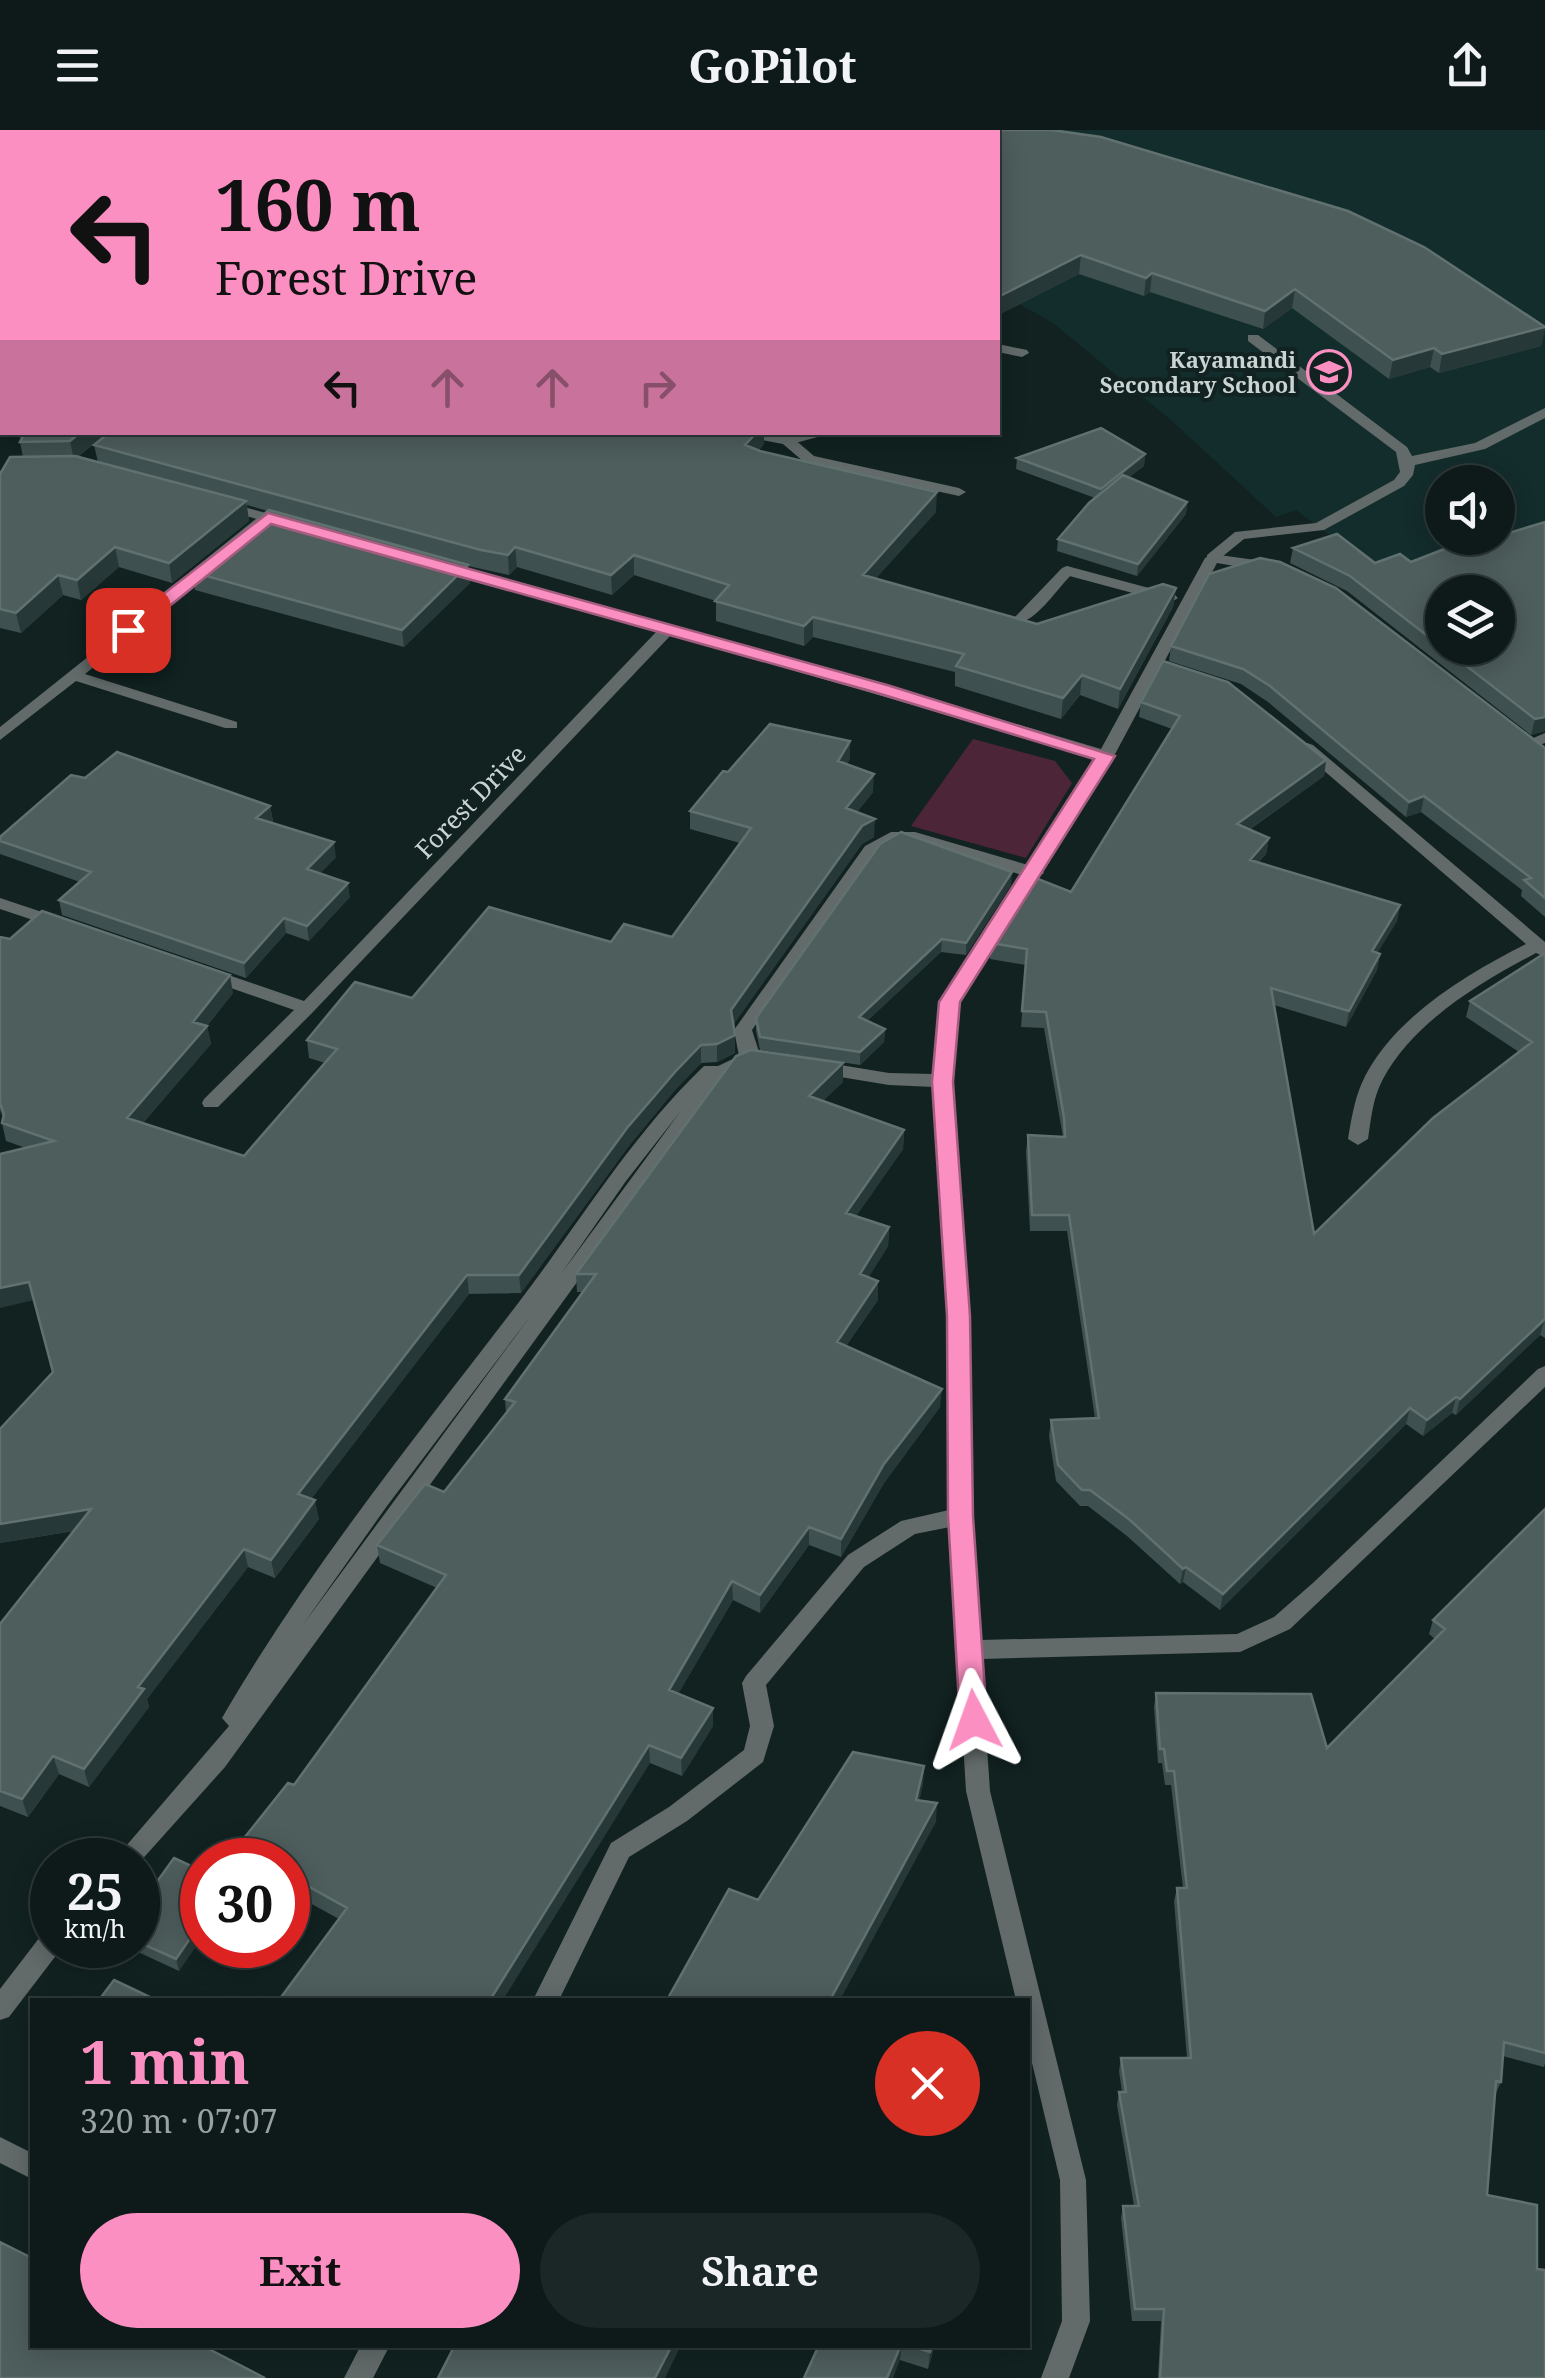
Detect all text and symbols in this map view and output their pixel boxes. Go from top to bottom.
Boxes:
text: GoPilot [688,35,857,96]
icon: menu [50,38,105,93]
icon: share [1440,38,1495,93]
text: 160 m [215,156,421,252]
icon: left [50,170,180,300]
text: Forest Drive [215,247,477,308]
place label: Kayamandi Secondary School [1100,344,1296,399]
school or university icon: Kayamandi Secondary School [1306,349,1352,395]
icon: left [315,360,370,415]
icon: ahead [420,360,475,415]
icon: ahead [525,360,580,415]
icon: right [630,360,685,415]
map controls [1425,465,1515,665]
button: sound [1425,465,1515,555]
button: layers [1425,575,1515,665]
pin [86,588,171,673]
icon: arrive [101,603,156,658]
street label: Forest Drive [407,737,533,865]
position arrow [922,1668,1026,1772]
speed limit sign: 30 [180,1838,310,1968]
text: 25 [67,1857,123,1925]
text: km/h [64,1911,126,1945]
text: 1 min [80,2020,250,2102]
button: close [875,2031,980,2136]
text: 320 m · 07:07 [80,2099,278,2142]
button: Exit [80,2213,520,2328]
button: Share [540,2213,980,2328]

